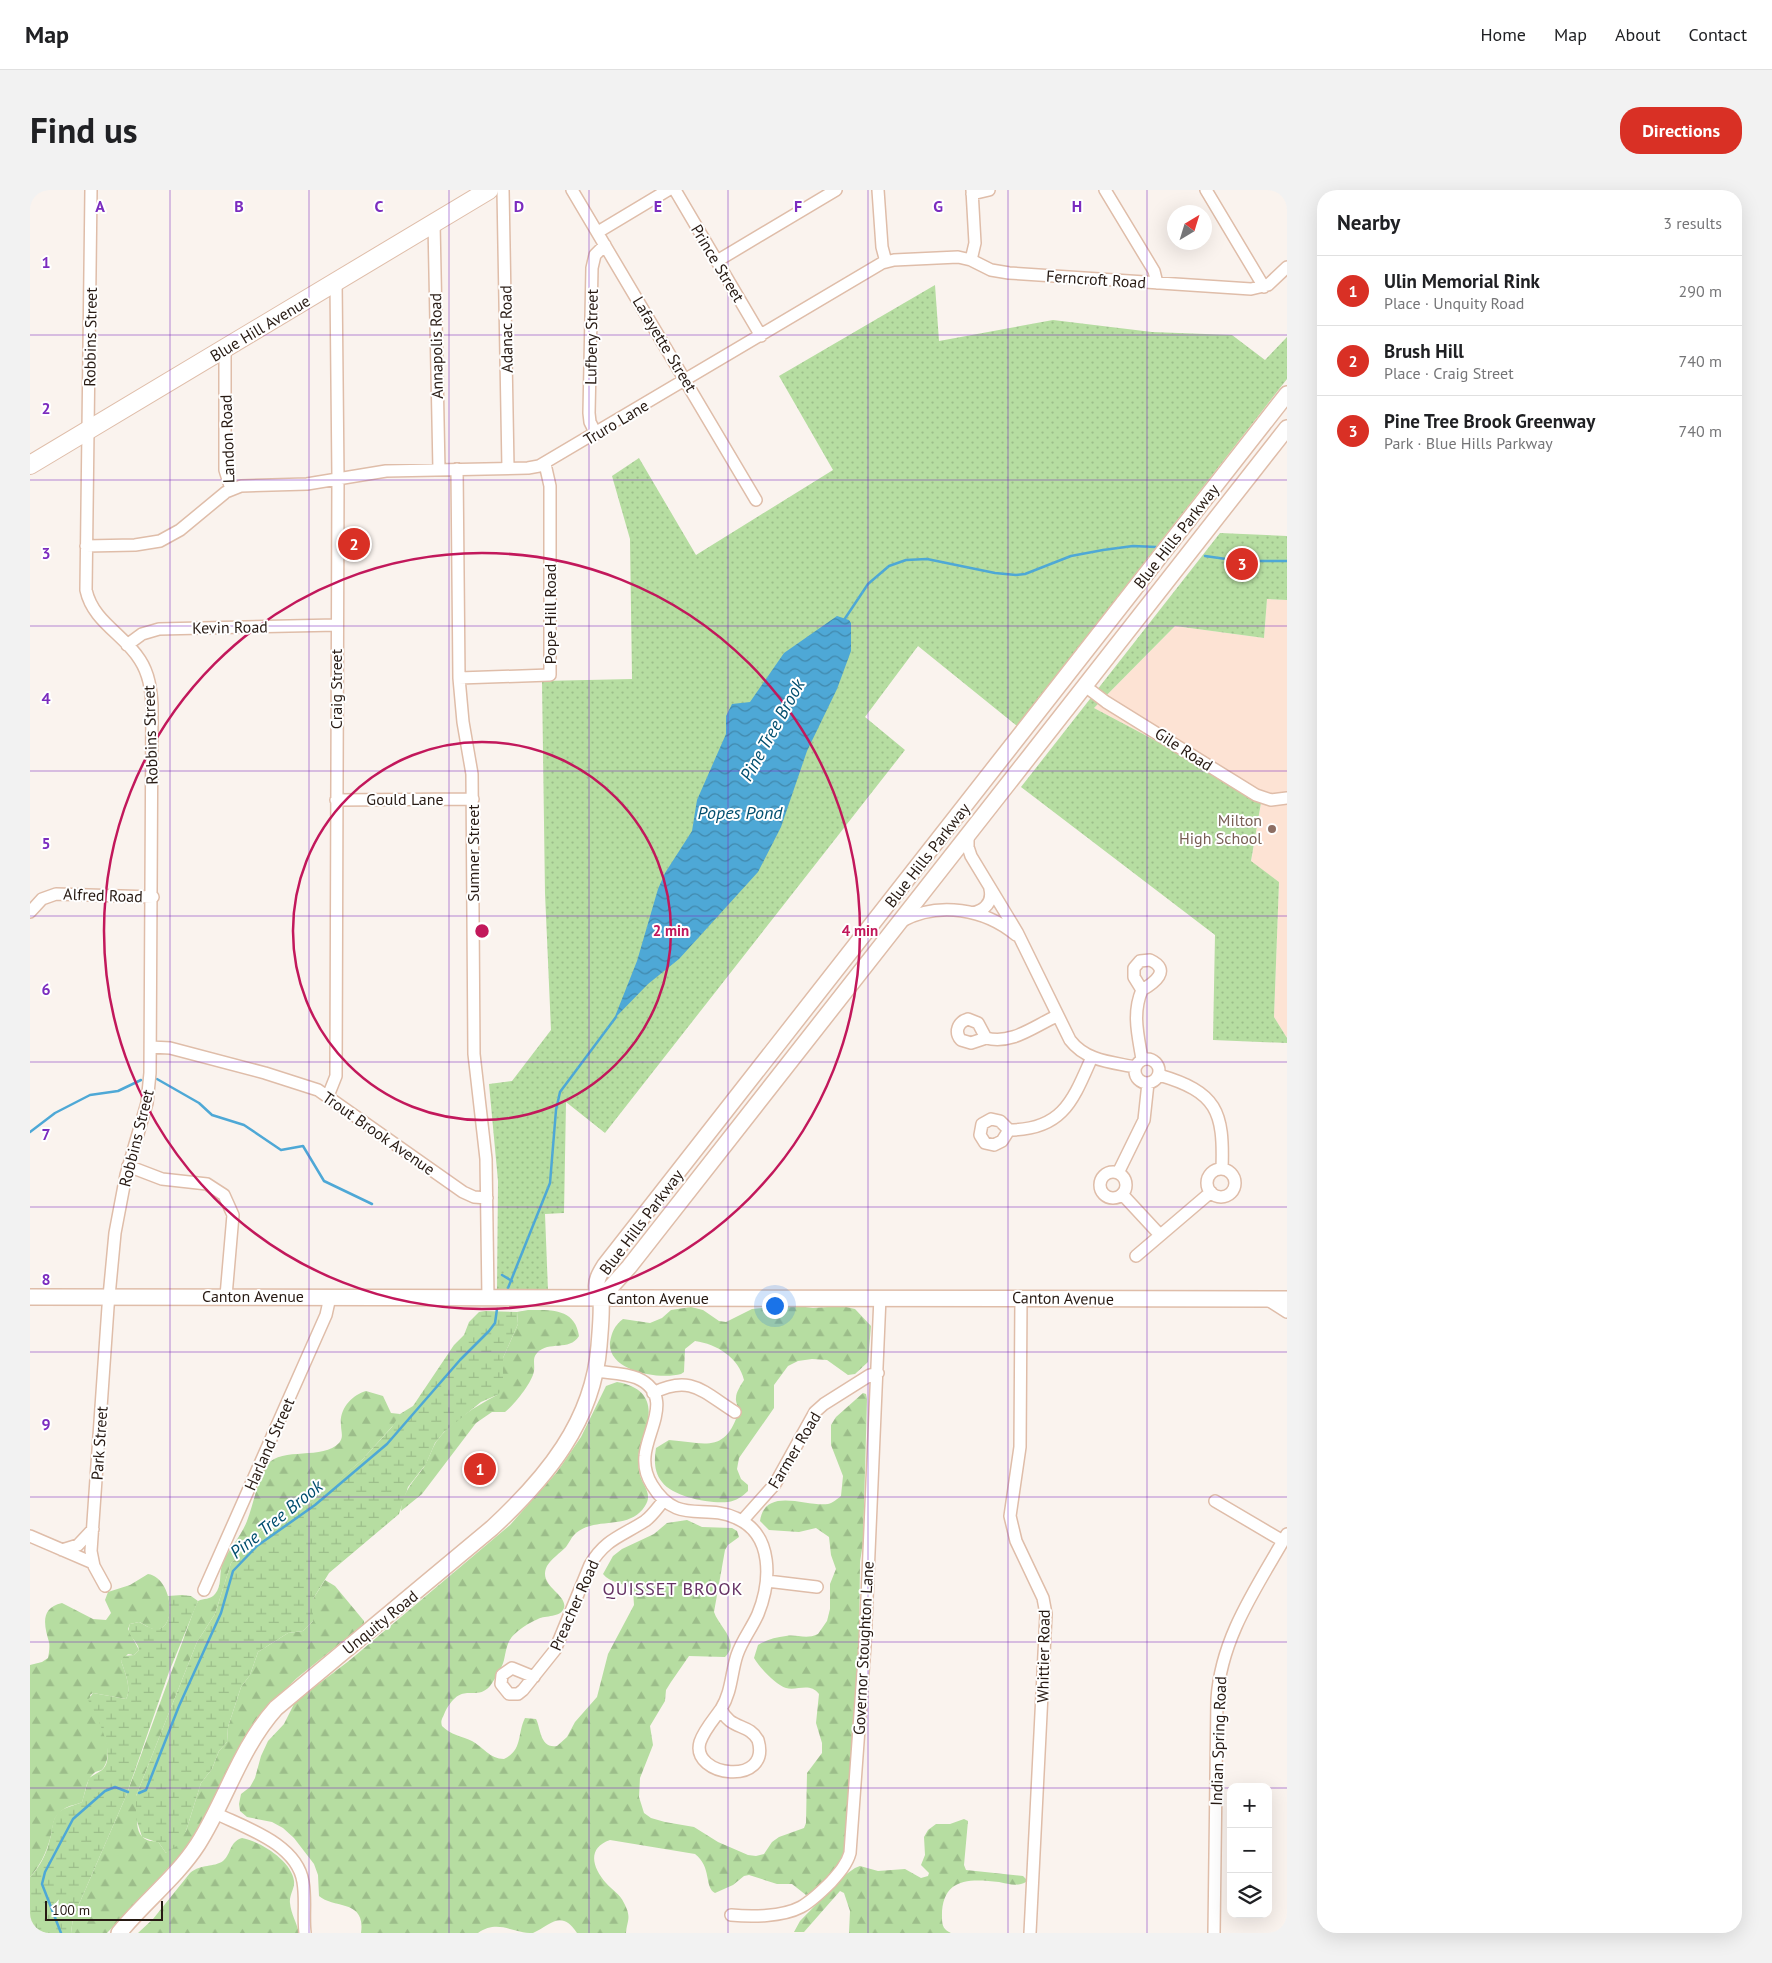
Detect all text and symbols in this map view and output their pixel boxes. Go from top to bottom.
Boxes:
text: Map [25,19,69,50]
text: Home [1480,23,1526,46]
text: Map [1554,23,1587,46]
text: About [1615,23,1661,46]
text: Contact [1689,23,1747,46]
text: Find us [30,107,138,153]
button: Directions [1620,107,1742,154]
text: A [95,196,105,216]
text: B [234,196,244,216]
text: C [375,196,384,216]
text: D [514,196,524,216]
text: E [654,196,662,216]
text: F [794,196,802,216]
text: G [933,196,943,216]
text: H [1072,196,1082,216]
north arrow [1167,205,1212,250]
text: Nearby [1337,209,1400,236]
text: 3 results [1663,213,1722,233]
street label: Prince Street [687,221,749,306]
text: 1 [41,252,51,272]
street label: Ferncroft Road [1045,266,1147,292]
text: Ulin Memorial Rink [1384,269,1540,293]
text: 1 [1348,281,1358,301]
text: 290 m [1679,281,1722,301]
street label: Adanac Road [495,285,517,373]
street label: Robbins Street [79,287,101,387]
street label: Lufbery Street [580,288,602,385]
street label: Blue Hill Avenue [206,290,314,366]
street label: Lafayette Street [629,292,702,396]
street label: Annapolis Road [425,293,447,399]
text: Place · Unquity Road [1384,293,1524,313]
text: Brush Hill [1384,339,1464,363]
text: 2 [1348,351,1358,371]
text: 740 m [1679,351,1722,371]
text: Place · Craig Street [1384,363,1514,383]
street label: Landon Road [215,394,239,484]
street label: Truro Lane [580,395,652,449]
text: 2 [41,398,51,418]
text: Pine Tree Brook Greenway [1384,409,1595,433]
text: 3 [1348,421,1358,441]
text: 740 m [1679,421,1722,441]
text: Park · Blue Hills Parkway [1384,433,1553,453]
street label: Blue Hills Parkway [1129,479,1223,592]
pin: 2 [338,525,370,563]
text: 3 [41,543,51,563]
pin: 3 [1226,545,1258,583]
street label: Pope Hill Road [540,564,560,664]
street label: Kevin Road [192,616,268,638]
street label: Craig Street [326,648,346,729]
water label: Pine Tree Brook [735,674,810,785]
street label: Robbins Street [138,684,162,785]
text: 4 [41,688,51,708]
street label: Gile Road [1151,723,1217,775]
street label: Gould Lane [366,789,444,809]
street label: Blue Hills Parkway [880,798,974,911]
water label: Popes Pond [697,801,783,824]
street label: Sumner Street [463,804,483,902]
place label: Milton High School [1179,810,1262,848]
marker: Milton High School [1266,823,1278,835]
text: 5 [41,833,51,853]
street label: Alfred Road [63,884,143,906]
text: 2 min [653,921,689,940]
text: 4 min [842,921,878,940]
centre of rings [473,922,491,940]
text: 6 [41,979,51,999]
street label: Robbins Street [114,1087,158,1189]
street label: Trout Brook Avenue [319,1087,439,1179]
text: 7 [41,1124,51,1144]
street label: Blue Hills Parkway [595,1165,688,1279]
text: 8 [41,1269,51,1289]
street label: Canton Avenue [202,1286,304,1306]
street label: Canton Avenue [1012,1287,1114,1309]
street label: Canton Avenue [607,1288,709,1308]
your location [762,1293,788,1319]
street label: Harland Street [240,1394,299,1493]
street label: Park Street [86,1405,112,1481]
street label: Farmer Road [763,1408,825,1492]
text: 9 [41,1414,51,1434]
pin: 1 [464,1450,496,1488]
water label: Pine Tree Brook [225,1474,328,1564]
street label: Preacher Road [545,1556,603,1654]
street label: Governor Stoughton Lane [848,1560,878,1736]
district label: QUISSET BROOK [602,1577,744,1600]
street label: Unquity Road [338,1586,422,1658]
street label: Whittier Road [1032,1609,1054,1703]
street label: Indian Spring Road [1206,1676,1230,1806]
map controls [1227,1783,1272,1918]
button: + [1227,1783,1272,1828]
button: − [1227,1828,1272,1873]
button: layers [1227,1873,1272,1918]
scale bar [45,1898,162,1921]
text: 100 m [52,1901,90,1919]

